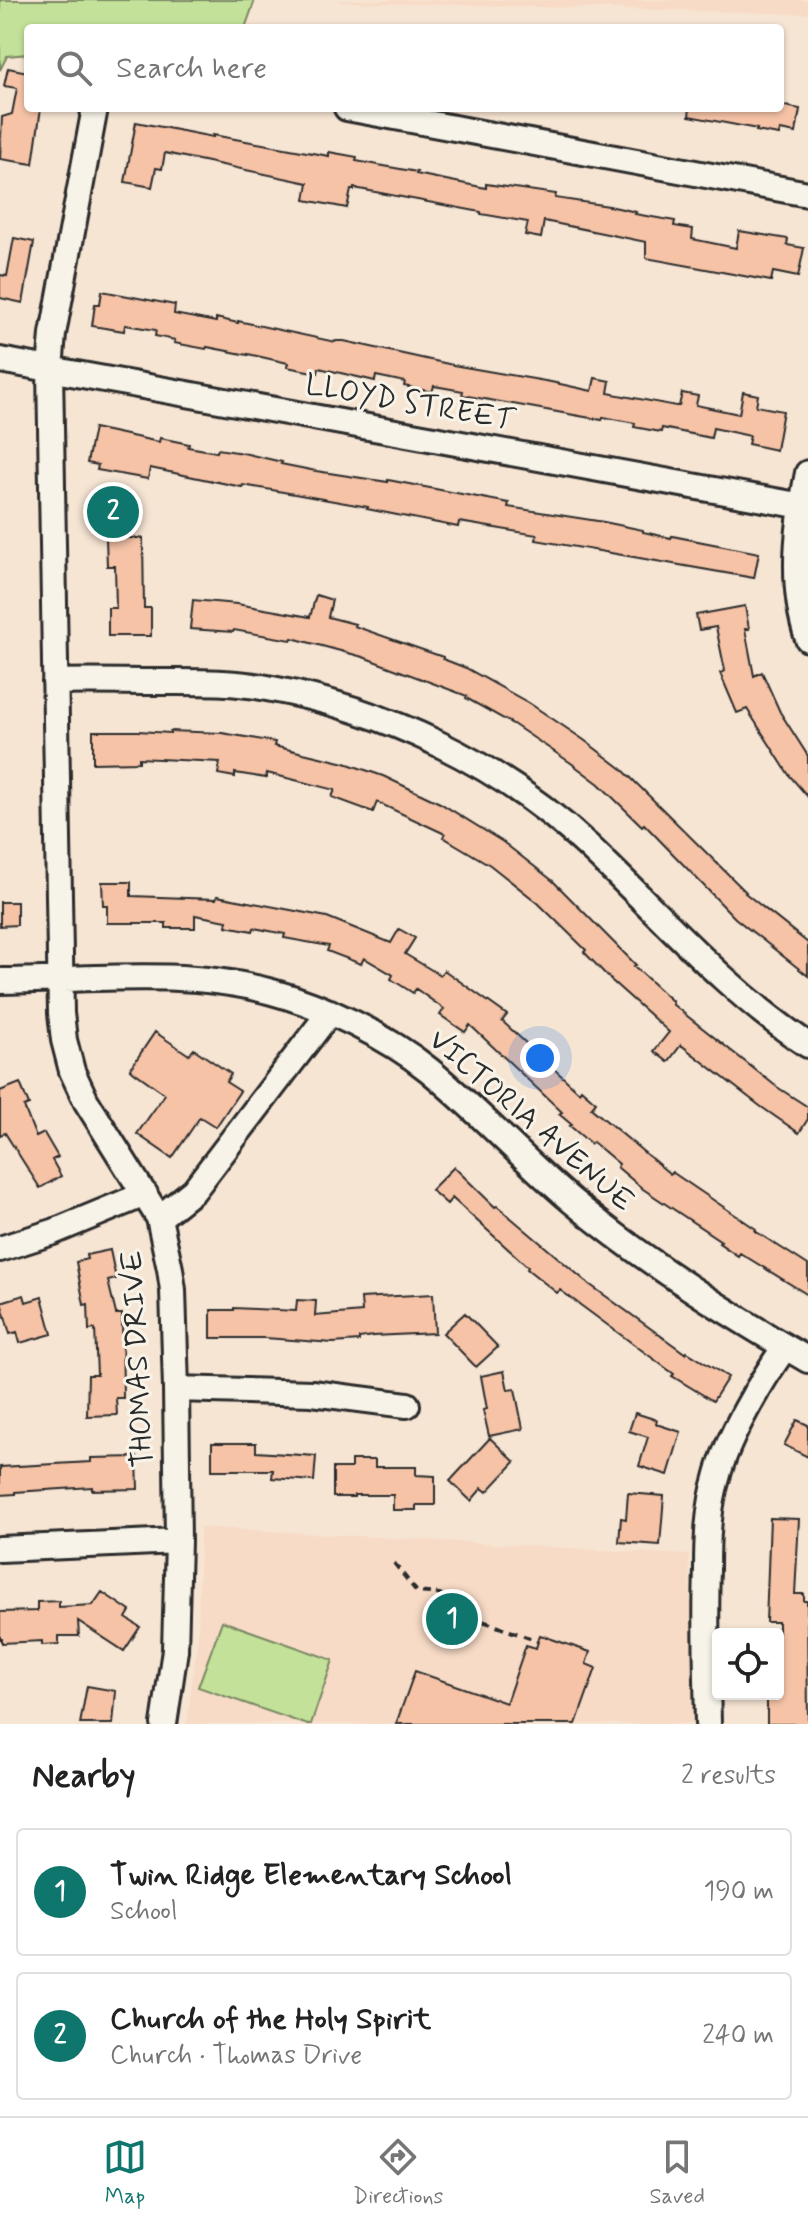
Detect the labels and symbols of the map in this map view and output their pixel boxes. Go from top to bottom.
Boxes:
street label: LLOYD STREET [302,365,519,441]
pin: 2 [87,482,139,542]
street label: VICTORIA AVENUE [420,1021,642,1221]
your location [520,1038,560,1078]
street label: THOMAS DRIVE [113,1249,163,1469]
pin: 1 [426,1589,478,1649]

